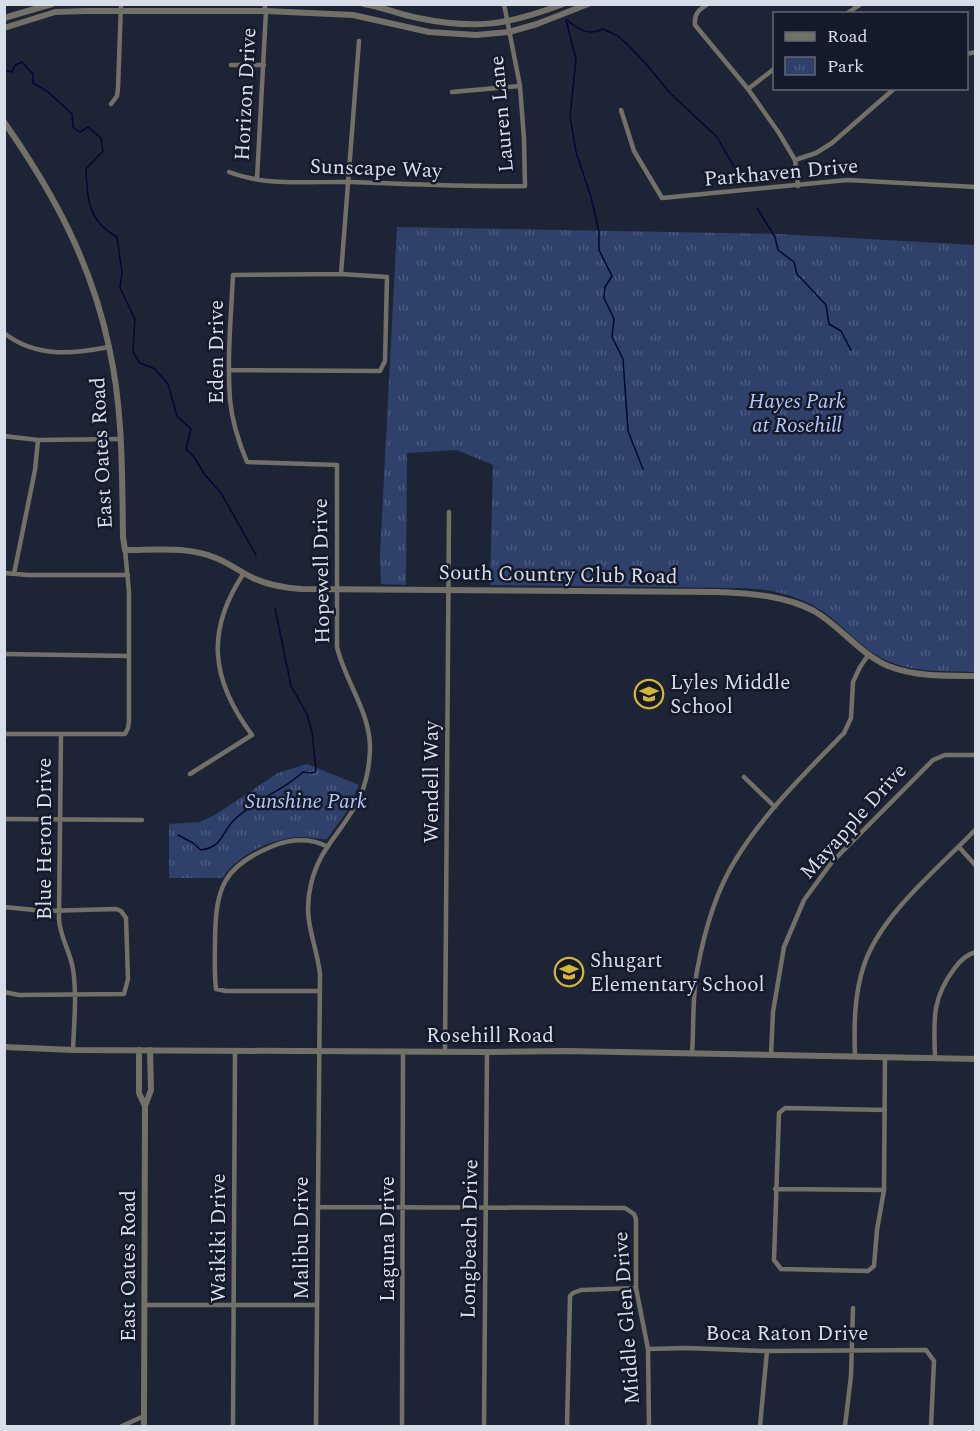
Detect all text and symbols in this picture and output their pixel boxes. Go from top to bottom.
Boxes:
legend [773,12,968,90]
text: Road [827,23,868,50]
street label: Horizon Drive [227,27,265,162]
text: Park [827,53,864,80]
street label: Lauren Lane [481,54,523,174]
street label: Parkhaven Drive [703,150,859,196]
street label: Sunscape Way [309,151,444,187]
street label: Eden Drive [201,300,233,404]
street label: East Oates Road [82,376,122,530]
park label: Hayes Park at Rosehill [748,386,846,442]
street label: Hopewell Drive [305,498,339,644]
street label: South Country Club Road [438,557,678,593]
place label: Lyles Middle School [670,667,790,723]
school or university icon: Lyles Middle School [633,678,665,710]
street label: Wendell Way [416,720,448,843]
street label: Mayapple Drive [793,756,915,887]
street label: Blue Heron Drive [29,758,61,920]
park label: Sunshine Park [245,786,367,818]
place label: Shugart Elementary School [590,945,765,1001]
school or university icon: Shugart Elementary School [553,956,585,988]
street label: Rosehill Road [426,1020,554,1052]
street label: Longbeach Drive [453,1159,487,1319]
street label: Waikiki Drive [203,1173,235,1303]
street label: Malibu Drive [286,1176,318,1300]
street label: Laguna Drive [372,1176,404,1302]
street label: East Oates Road [113,1190,145,1342]
street label: Middle Glen Drive [605,1230,649,1405]
street label: Boca Raton Drive [705,1318,869,1350]

